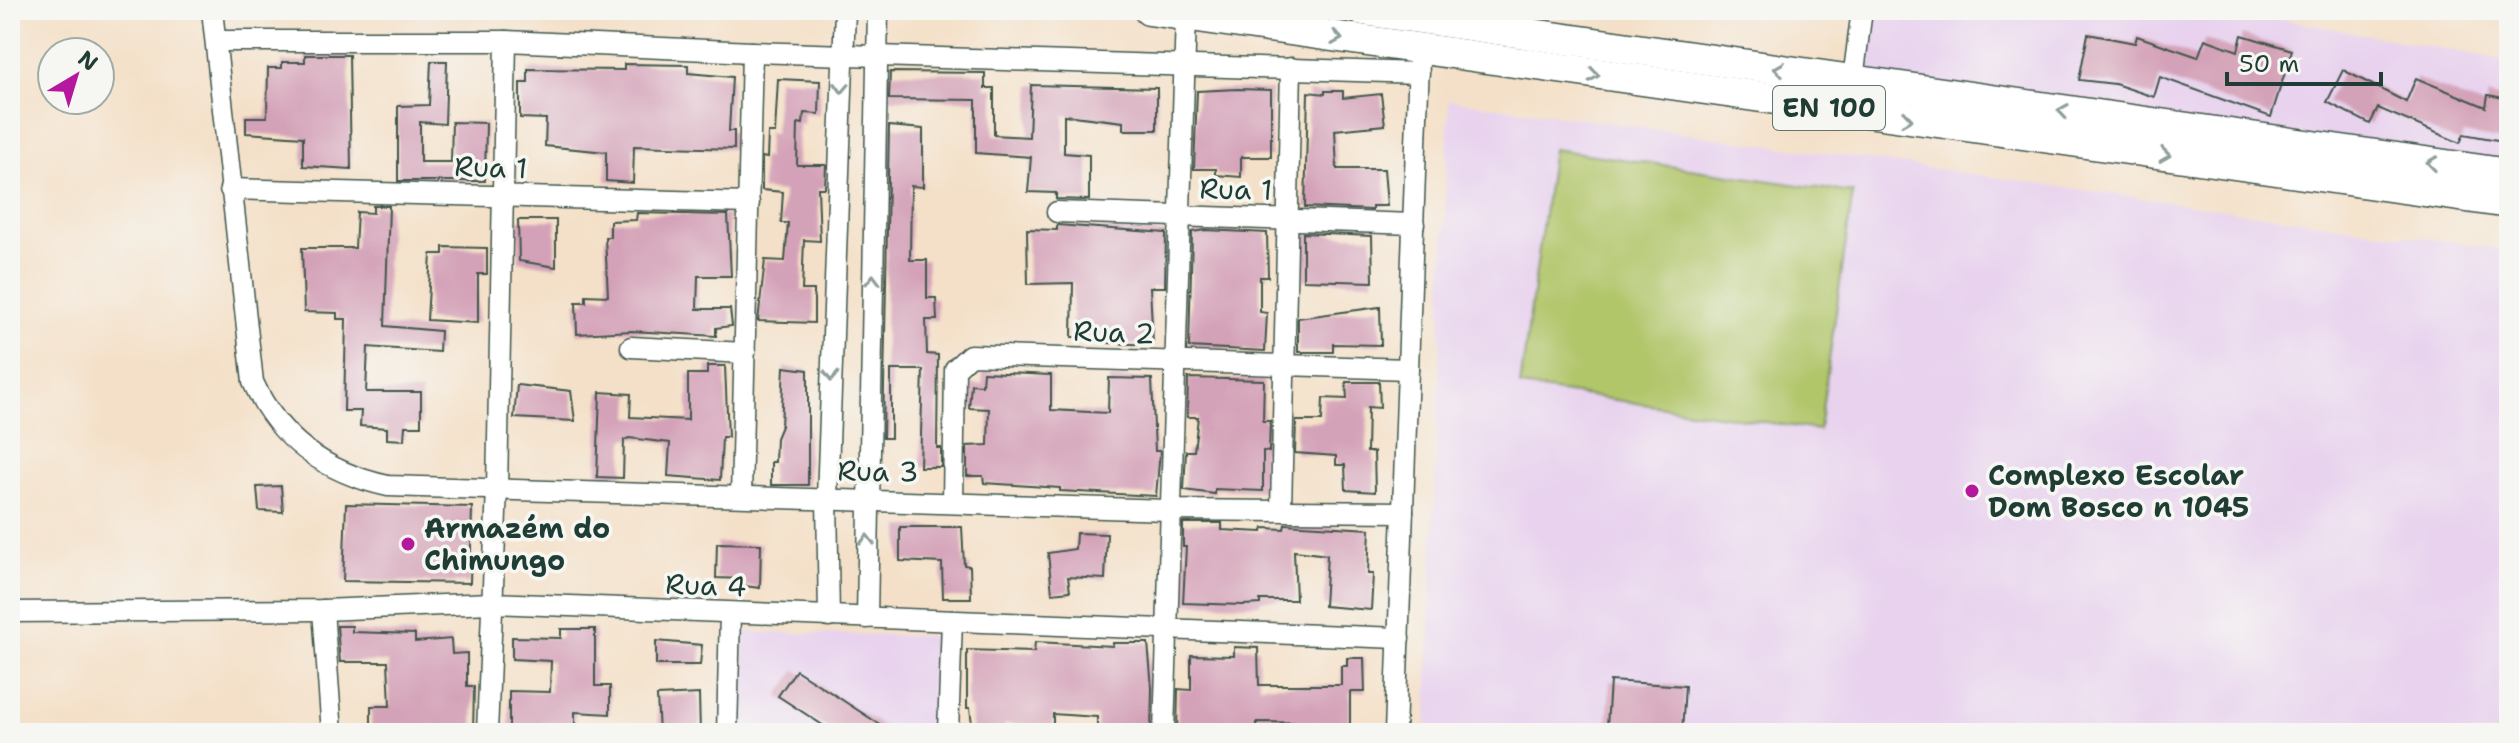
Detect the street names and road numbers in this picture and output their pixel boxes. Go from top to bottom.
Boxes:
road number: EN 100 [1773,86,1885,130]
street label: Rua 1 [454,147,528,187]
street label: Rua 1 [1199,169,1273,209]
street label: Rua 2 [1073,312,1155,352]
street label: Rua 3 [837,451,919,491]
street label: Rua 4 [665,565,747,605]

